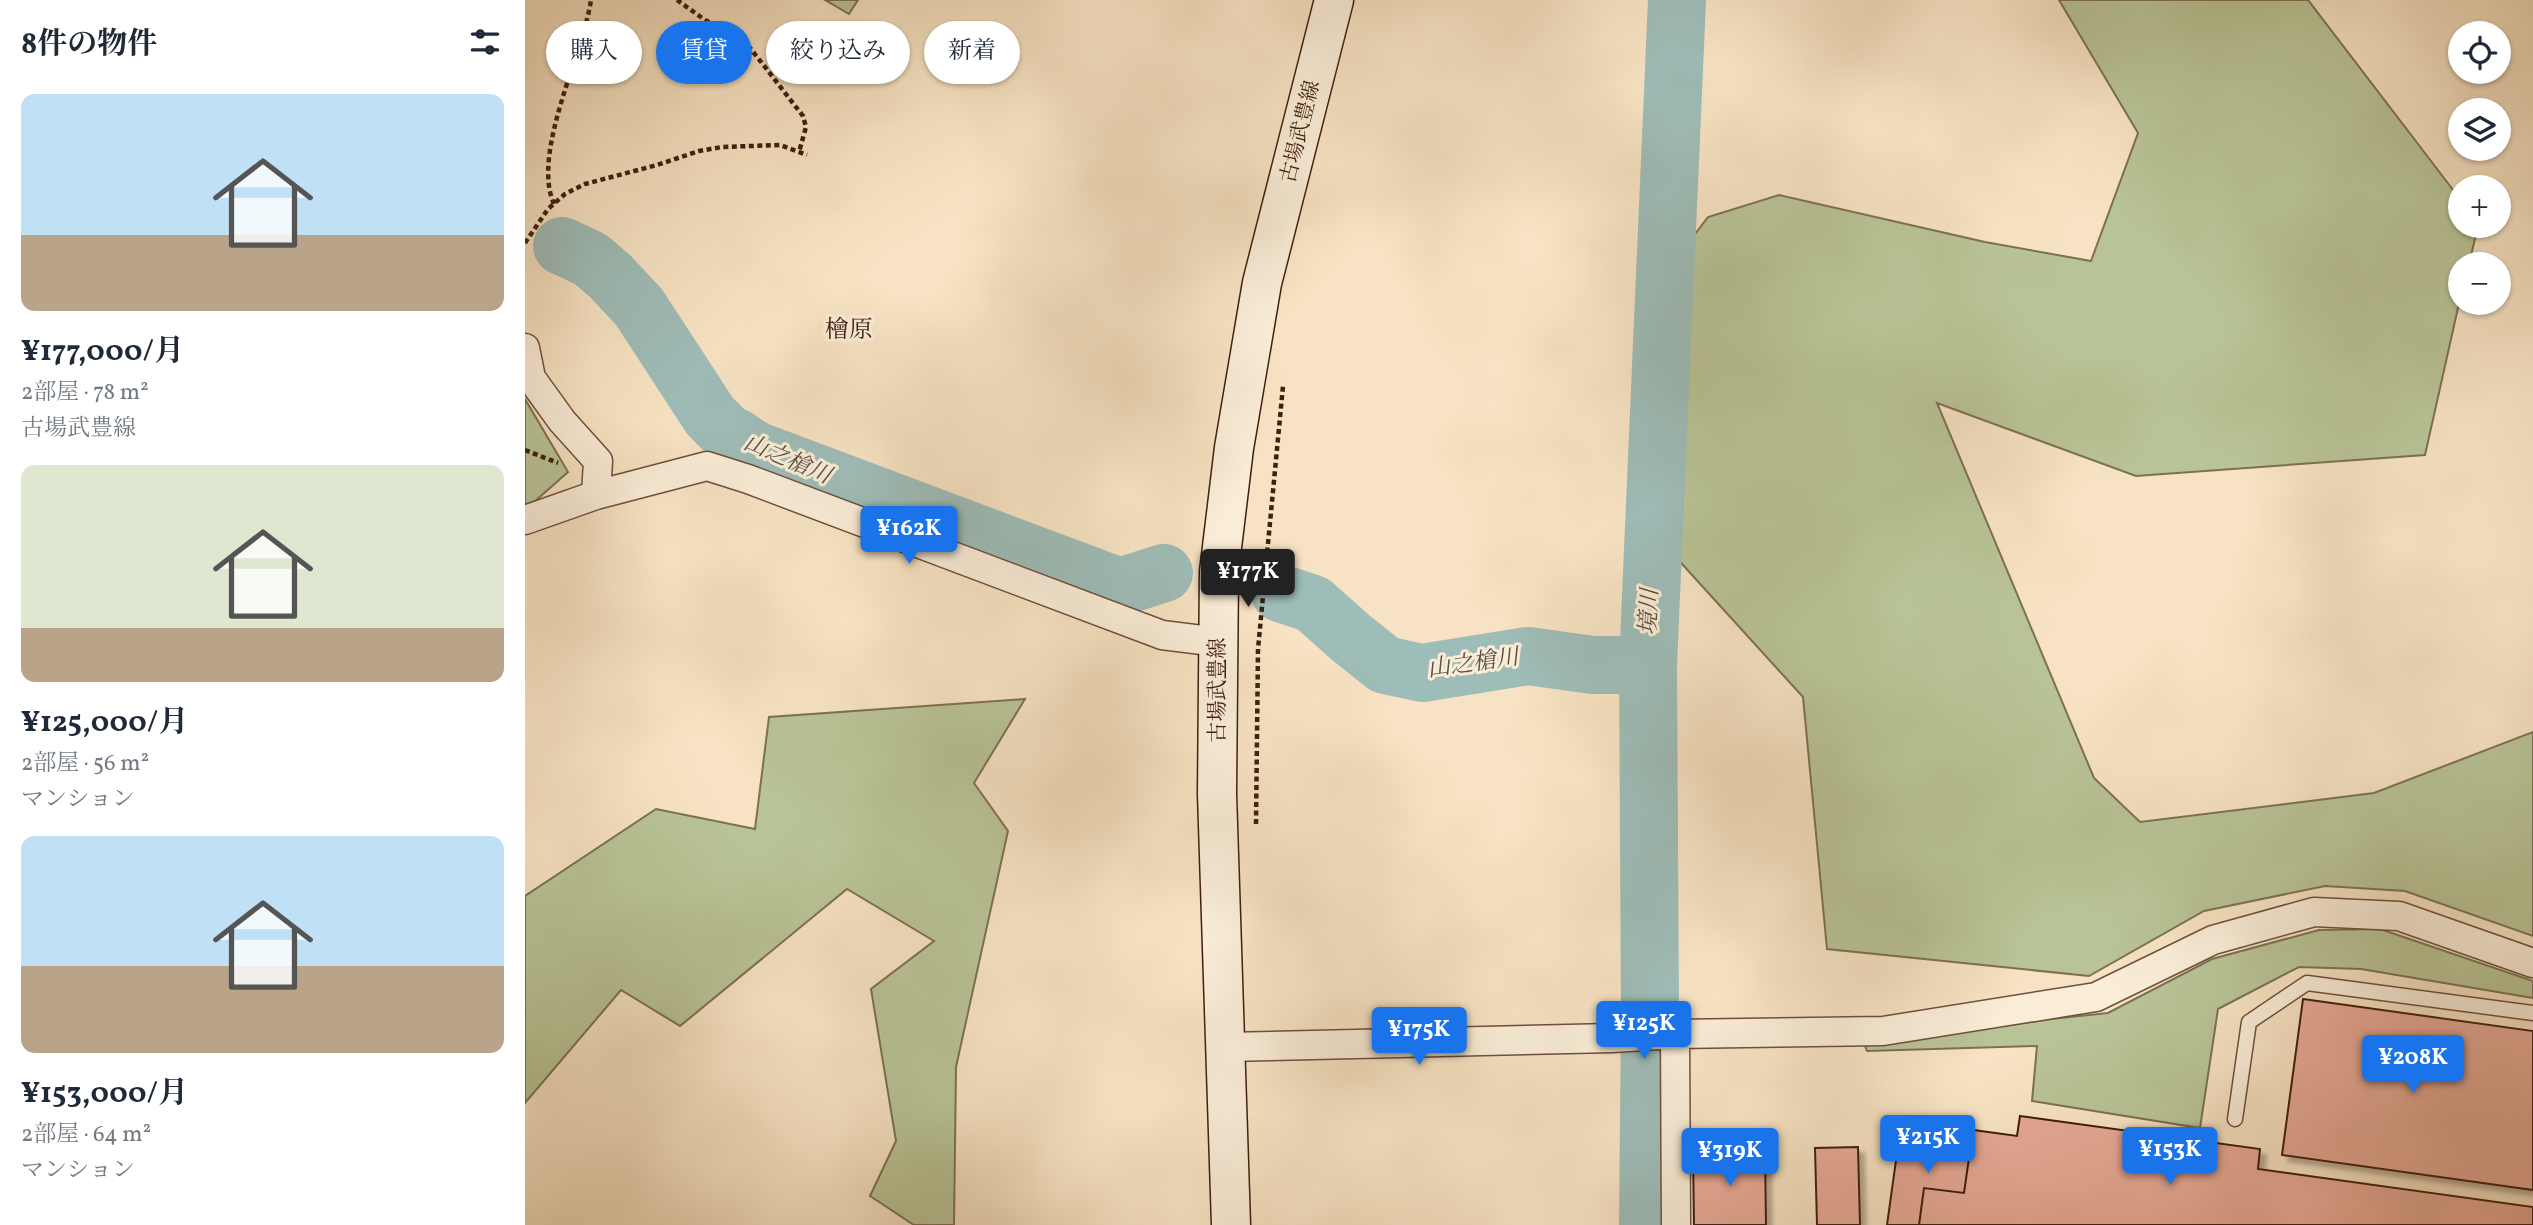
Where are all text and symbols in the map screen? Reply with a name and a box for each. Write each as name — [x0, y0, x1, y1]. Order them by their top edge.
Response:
chip: 購入 — [546, 21, 642, 84]
chip: 賃貸 — [656, 21, 752, 84]
chip: 絞り込み — [766, 21, 910, 84]
chip: 新着 — [924, 21, 1020, 84]
map controls — [2448, 21, 2511, 315]
button: locate — [2448, 21, 2511, 84]
icon: filters — [466, 23, 504, 61]
text: 8件の物件 — [21, 24, 157, 66]
street label: 古場武豊線 — [1274, 78, 1328, 186]
button: layers — [2448, 98, 2511, 161]
icon: home — [200, 140, 326, 266]
button: + — [2448, 175, 2511, 238]
button: − — [2448, 252, 2511, 315]
district label: 檜原 — [825, 314, 873, 348]
text: ¥177,000/月 — [21, 331, 184, 373]
text: 2部屋 · 78 m² — [21, 377, 149, 409]
text: 古場武豊線 — [21, 413, 136, 445]
water label: 山之槍川 — [738, 427, 838, 494]
pin: ¥162K — [860, 506, 958, 566]
icon: home — [200, 511, 326, 637]
text: ¥162K — [876, 513, 942, 545]
pin: ¥177K — [1199, 550, 1297, 609]
text: ¥177K — [1217, 556, 1279, 588]
water label: 境川 — [1633, 585, 1667, 636]
street label: 古場武豊線 — [1204, 638, 1233, 743]
water label: 山之槍川 — [1425, 641, 1524, 686]
text: ¥125,000/月 — [21, 702, 188, 744]
text: 2部屋 · 56 m² — [21, 748, 149, 780]
text: マンション — [21, 784, 135, 816]
icon: home — [200, 882, 326, 1008]
pin: ¥125K — [1595, 1002, 1693, 1061]
pin: ¥175K — [1370, 1007, 1468, 1067]
text: ¥125K — [1612, 1008, 1676, 1040]
text: ¥175K — [1388, 1014, 1450, 1046]
pin: ¥208K — [2364, 1036, 2462, 1095]
text: ¥208K — [2378, 1042, 2448, 1074]
text: ¥153,000/月 — [21, 1073, 188, 1115]
pin: ¥215K — [1879, 1116, 1977, 1175]
text: 2部屋 · 64 m² — [21, 1119, 151, 1151]
text: ¥215K — [1896, 1122, 1960, 1154]
pin: ¥319K — [1681, 1128, 1779, 1188]
pin: ¥153K — [2121, 1128, 2219, 1187]
text: ¥153K — [2138, 1134, 2202, 1166]
text: ¥319K — [1698, 1135, 1762, 1167]
text: マンション — [21, 1155, 135, 1187]

